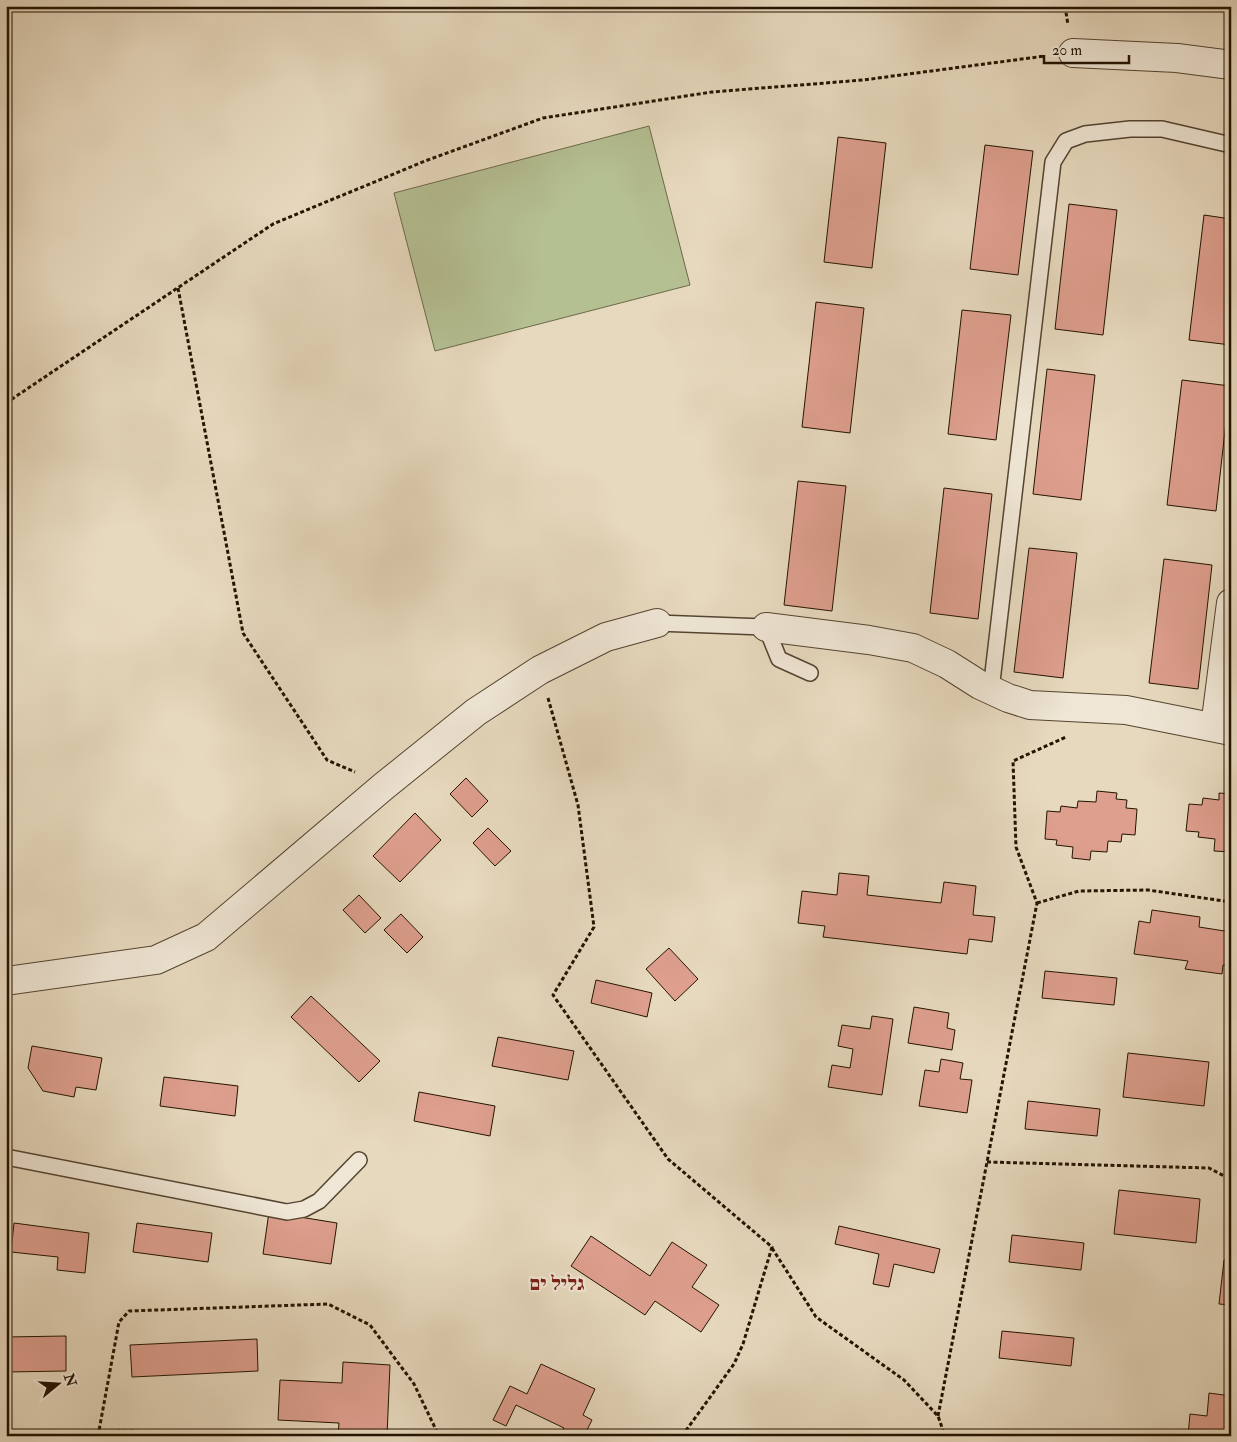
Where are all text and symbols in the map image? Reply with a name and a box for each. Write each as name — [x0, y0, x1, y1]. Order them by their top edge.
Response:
scale bar — [1044, 32, 1130, 64]
text: 20 m — [1052, 41, 1082, 60]
district label: גליל ים — [529, 1271, 585, 1296]
north arrow — [32, 1360, 82, 1410]
text: N — [60, 1371, 80, 1389]

